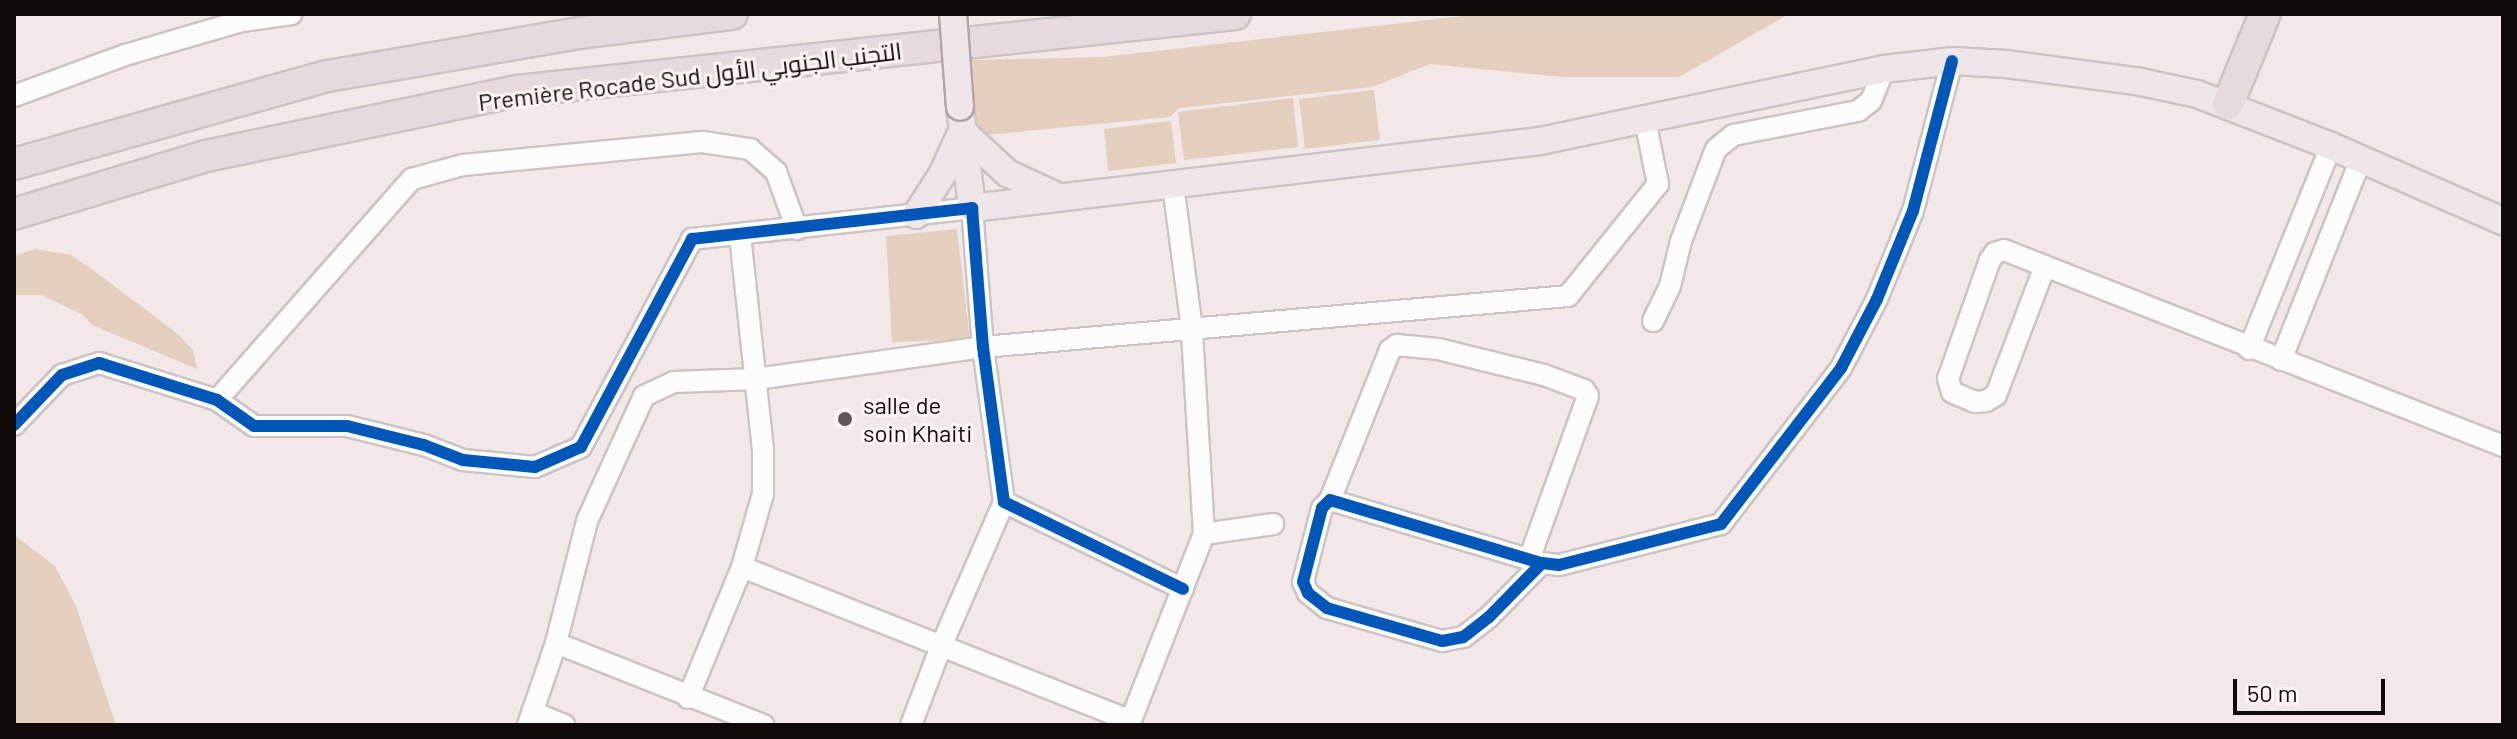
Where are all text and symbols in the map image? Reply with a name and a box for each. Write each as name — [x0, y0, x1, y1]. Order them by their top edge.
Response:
street label: Première Rocade Sud التجنب الجنوبي الأول — [477, 36, 903, 116]
place label: salle de soin Khaiti — [863, 391, 972, 447]
marker: salle de soin Khaiti — [834, 408, 856, 430]
scale bar — [2237, 663, 2389, 713]
text: 50 m — [2247, 678, 2298, 707]

